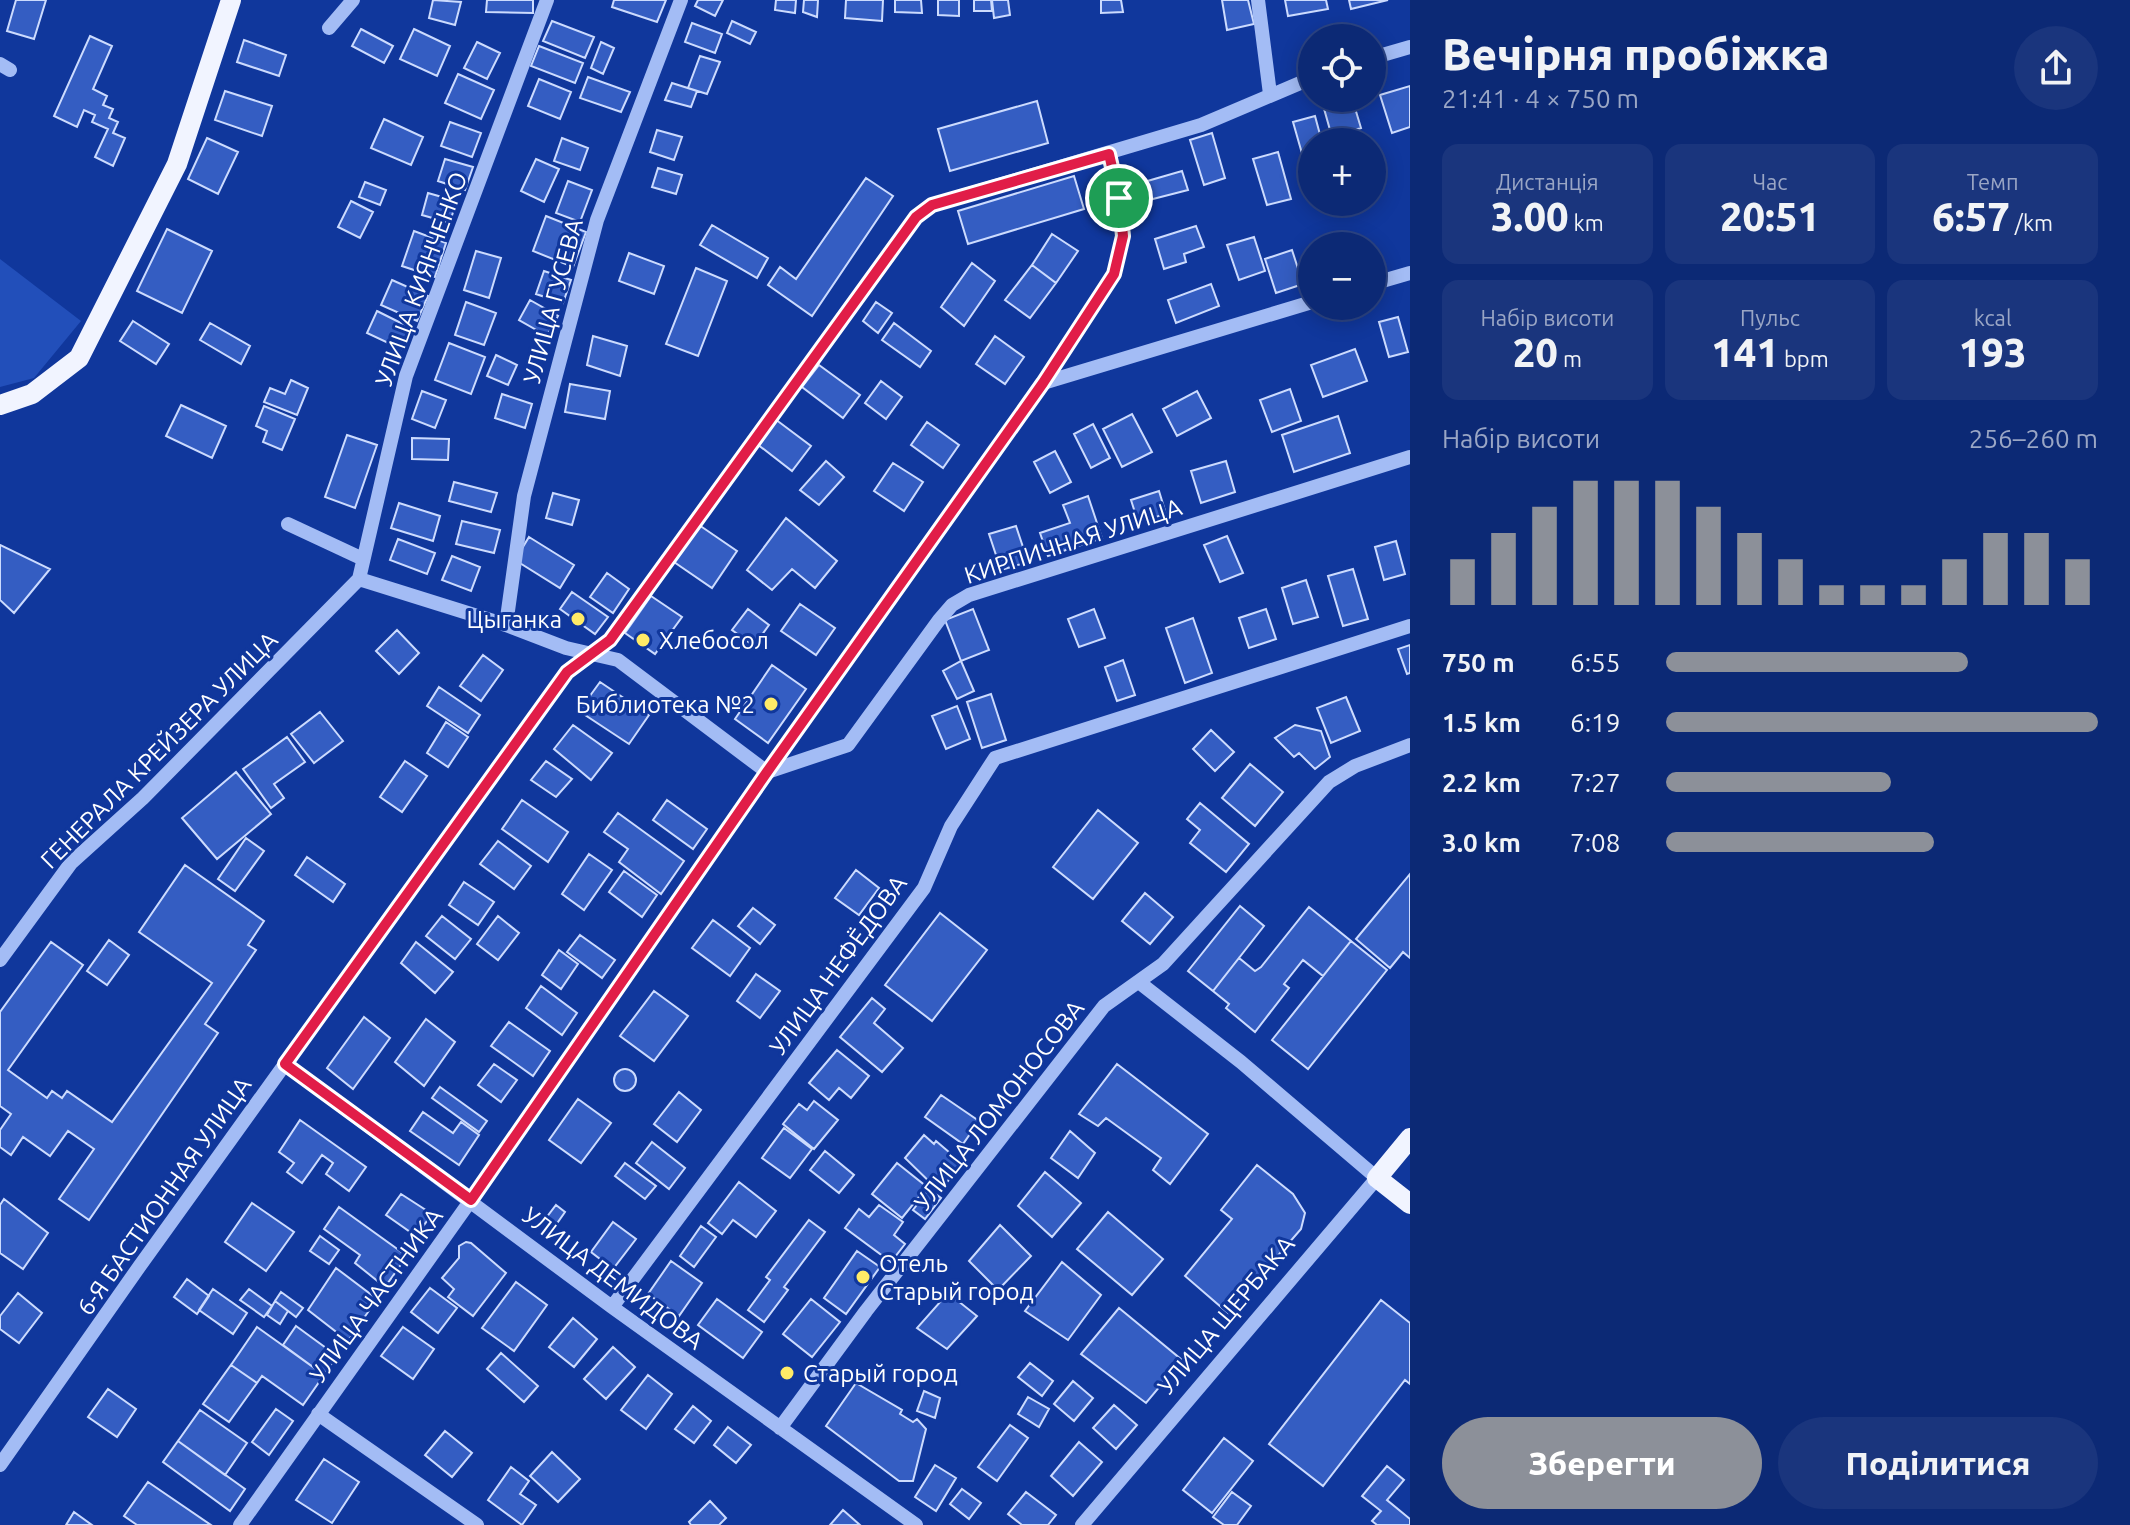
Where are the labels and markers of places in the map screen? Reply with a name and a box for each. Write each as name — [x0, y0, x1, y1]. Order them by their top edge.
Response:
pin — [1085, 164, 1153, 232]
place label: Цыганка — [467, 606, 562, 633]
marker: Цыганка — [569, 610, 587, 628]
place label: Хлебосол — [659, 627, 769, 654]
marker: Хлебосол — [634, 631, 652, 649]
place label: Библиотека №2 — [576, 691, 755, 718]
marker: Библиотека №2 — [762, 695, 780, 713]
place label: Отель Старый город — [879, 1250, 1034, 1305]
marker: Отель Старый город — [854, 1268, 872, 1286]
place label: Старый город — [803, 1360, 958, 1387]
marker: Старый город — [778, 1364, 796, 1382]

